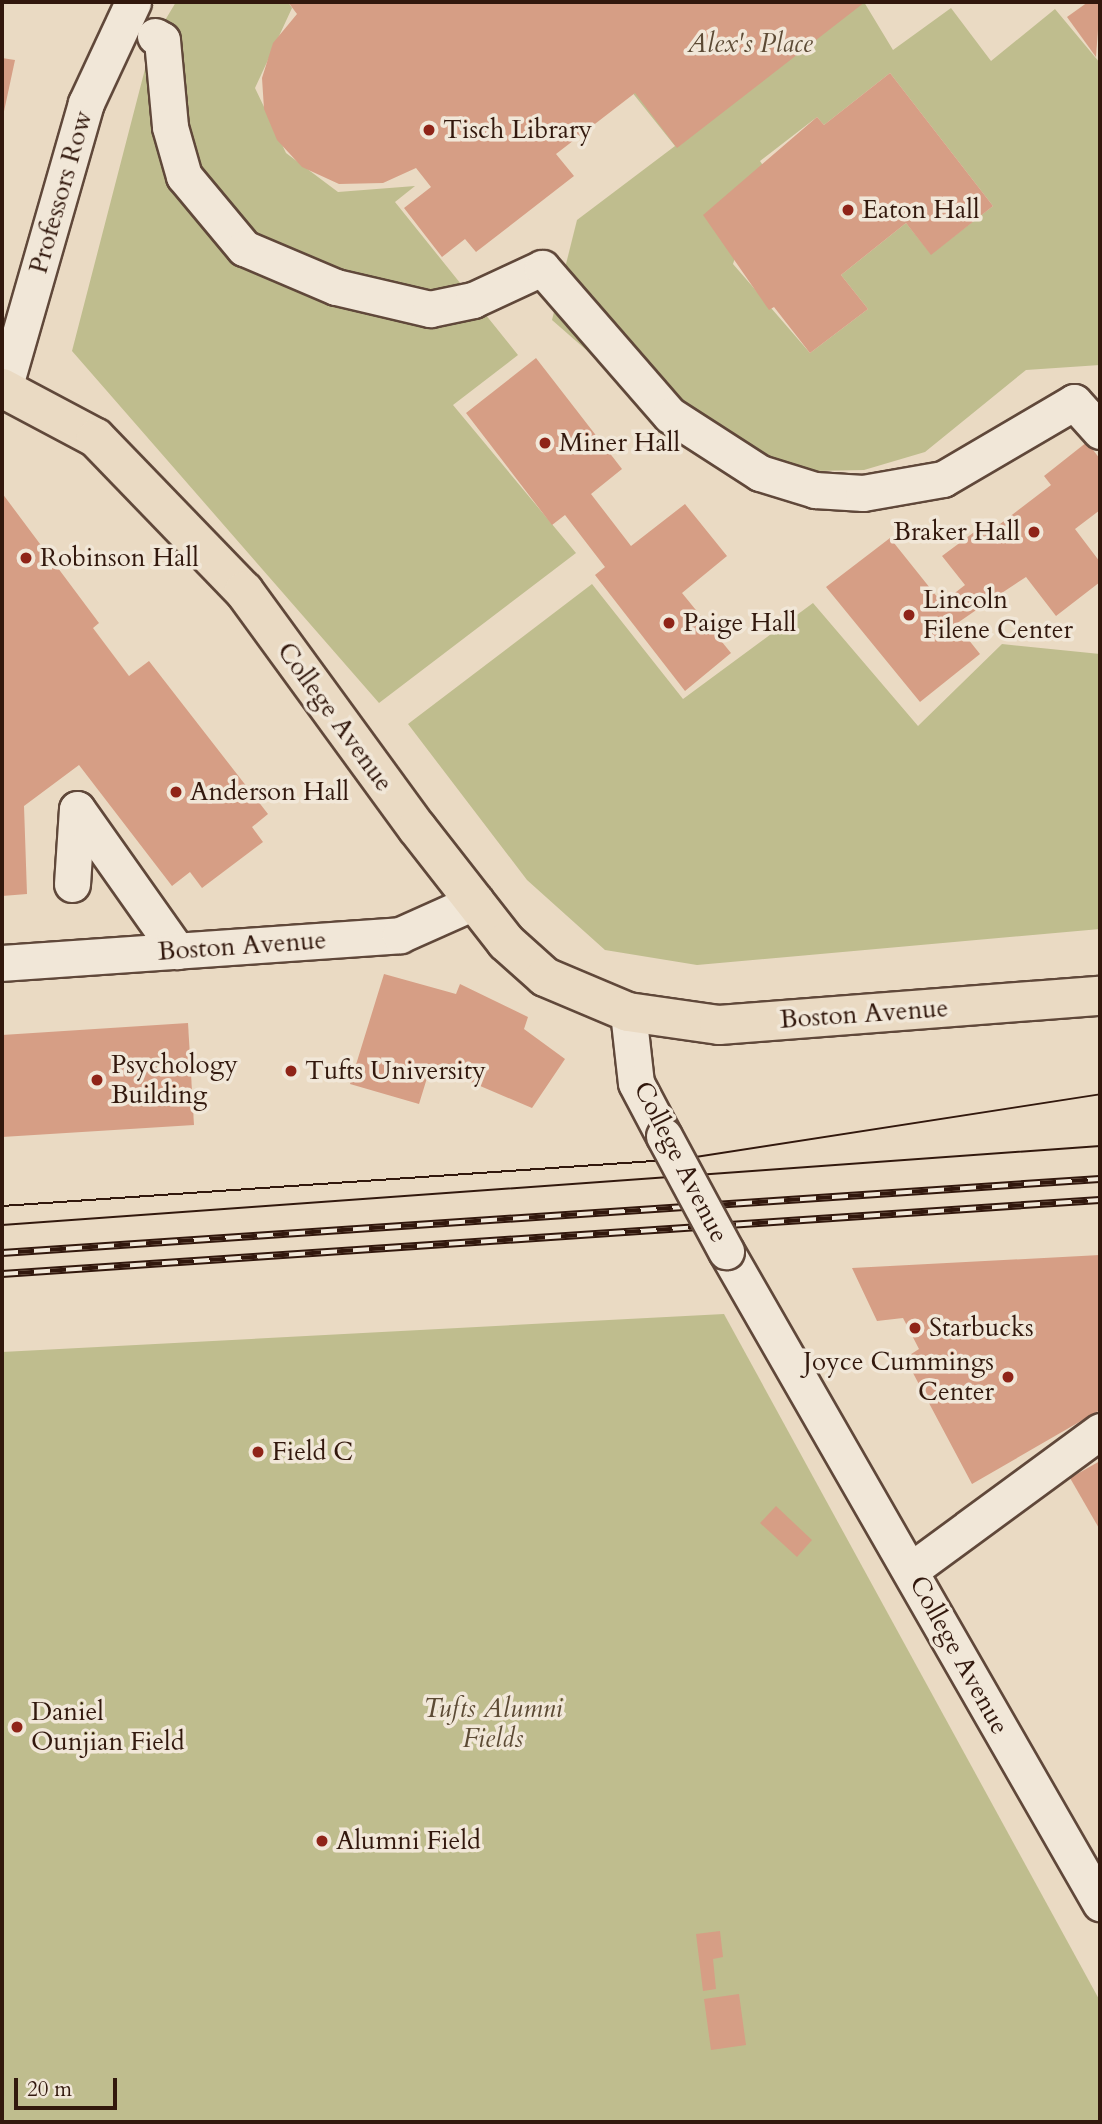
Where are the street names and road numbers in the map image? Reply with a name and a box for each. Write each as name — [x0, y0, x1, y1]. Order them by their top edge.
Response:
street label: Professors Row — [23, 107, 99, 277]
street label: College Avenue — [270, 636, 400, 798]
street label: Boston Avenue — [157, 925, 327, 967]
street label: Boston Avenue — [779, 993, 949, 1035]
street label: College Avenue — [627, 1076, 735, 1248]
street label: College Avenue — [903, 1570, 1015, 1740]

